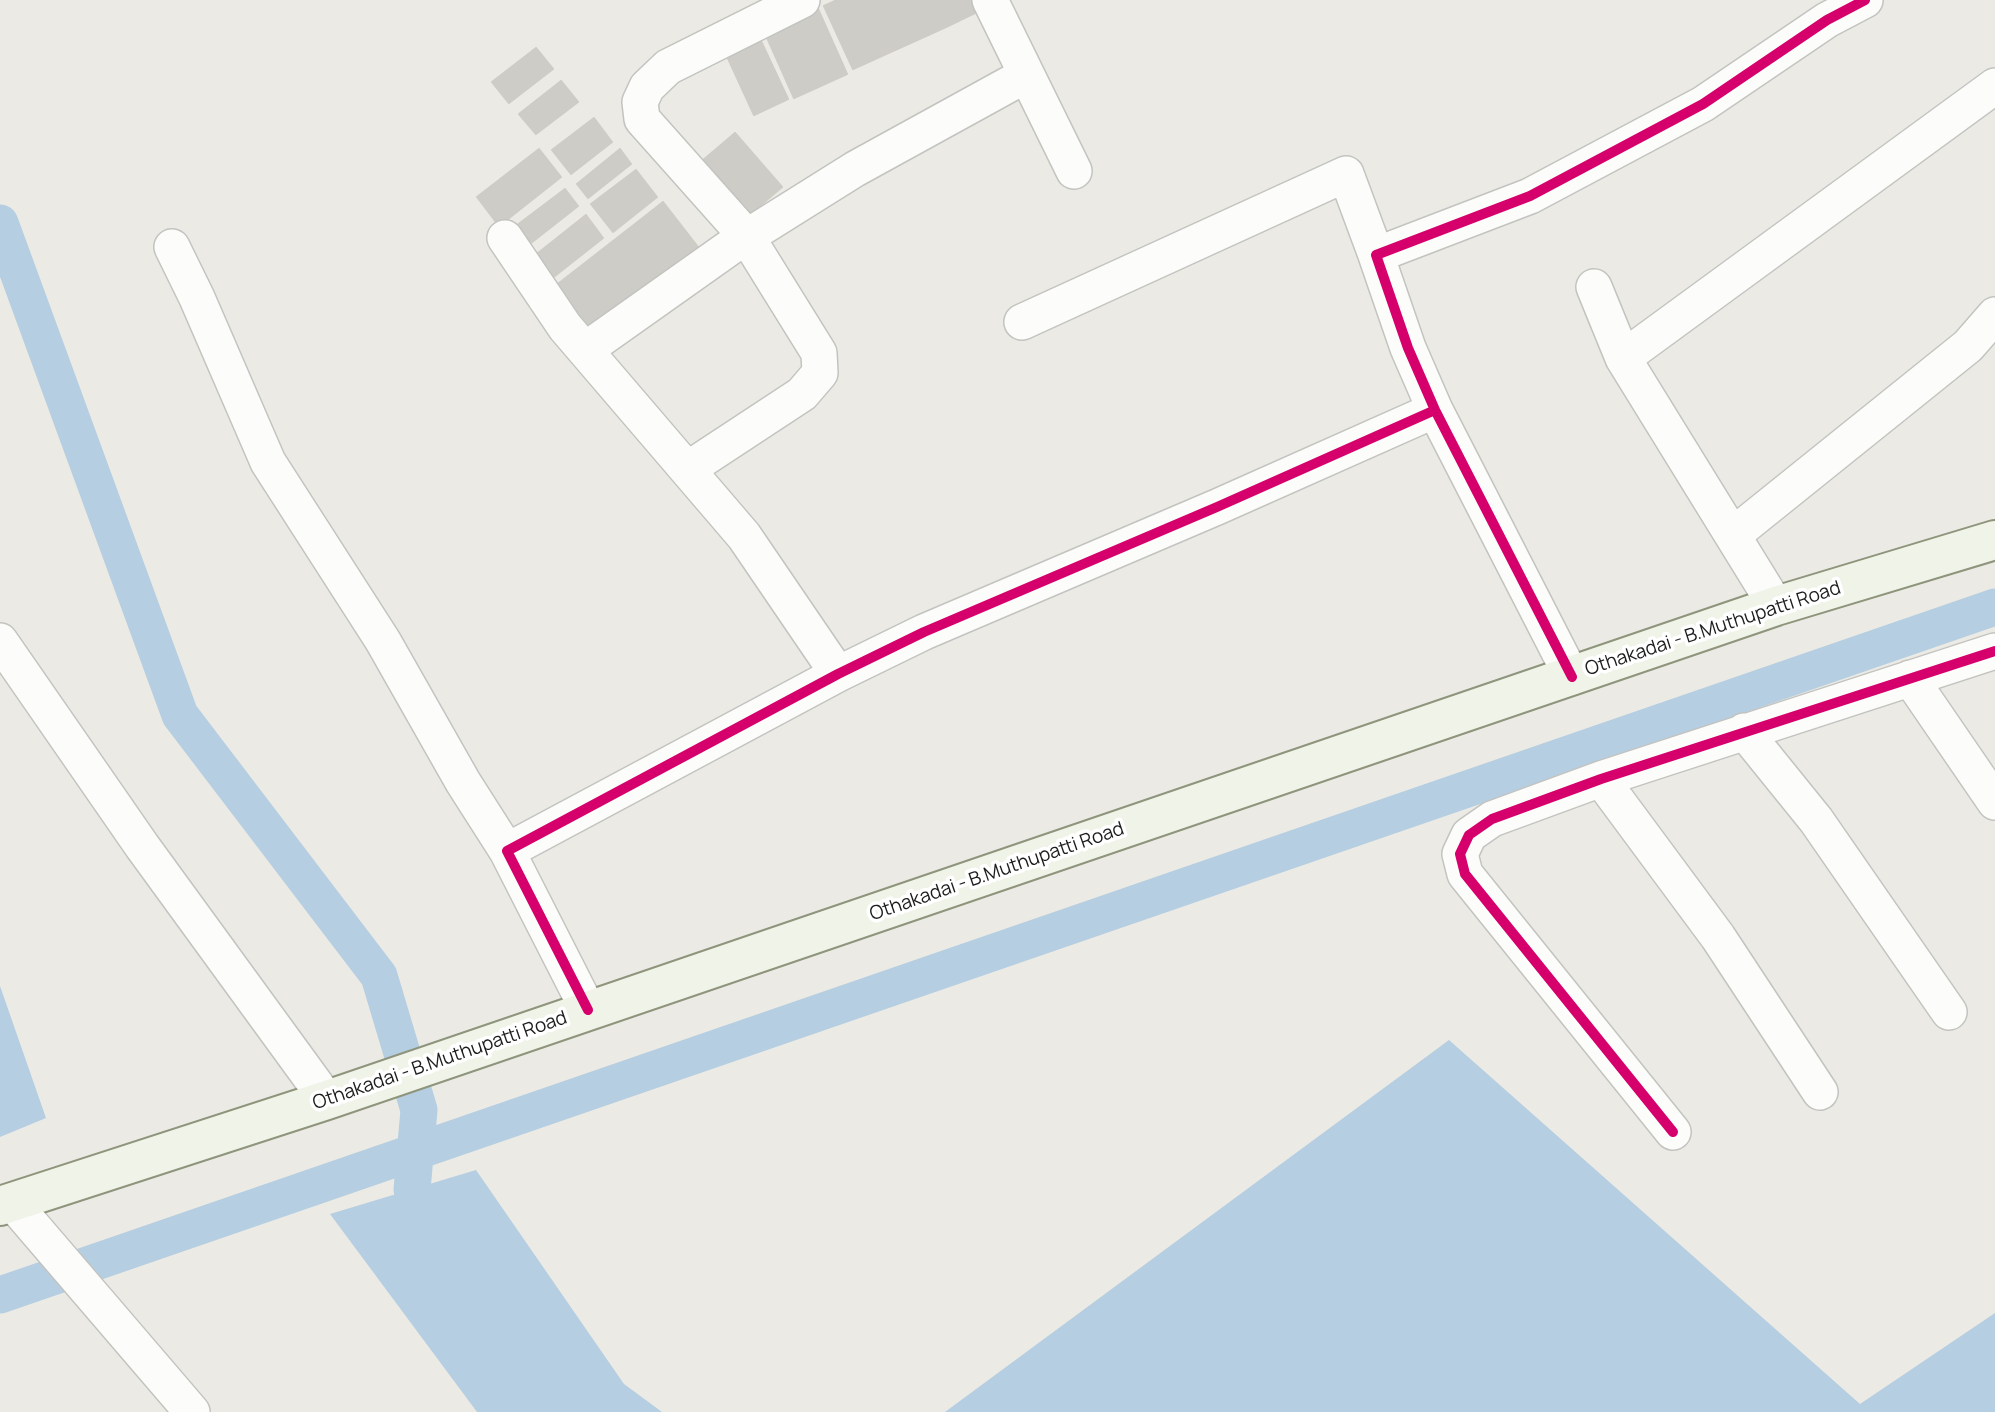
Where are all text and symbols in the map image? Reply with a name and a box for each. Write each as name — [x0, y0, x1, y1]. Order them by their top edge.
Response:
street label: Othakadai - B.Muthupatti Road — [1582, 577, 1844, 681]
street label: Othakadai - B.Muthupatti Road — [867, 818, 1127, 926]
street label: Othakadai - B.Muthupatti Road — [310, 1007, 570, 1115]

